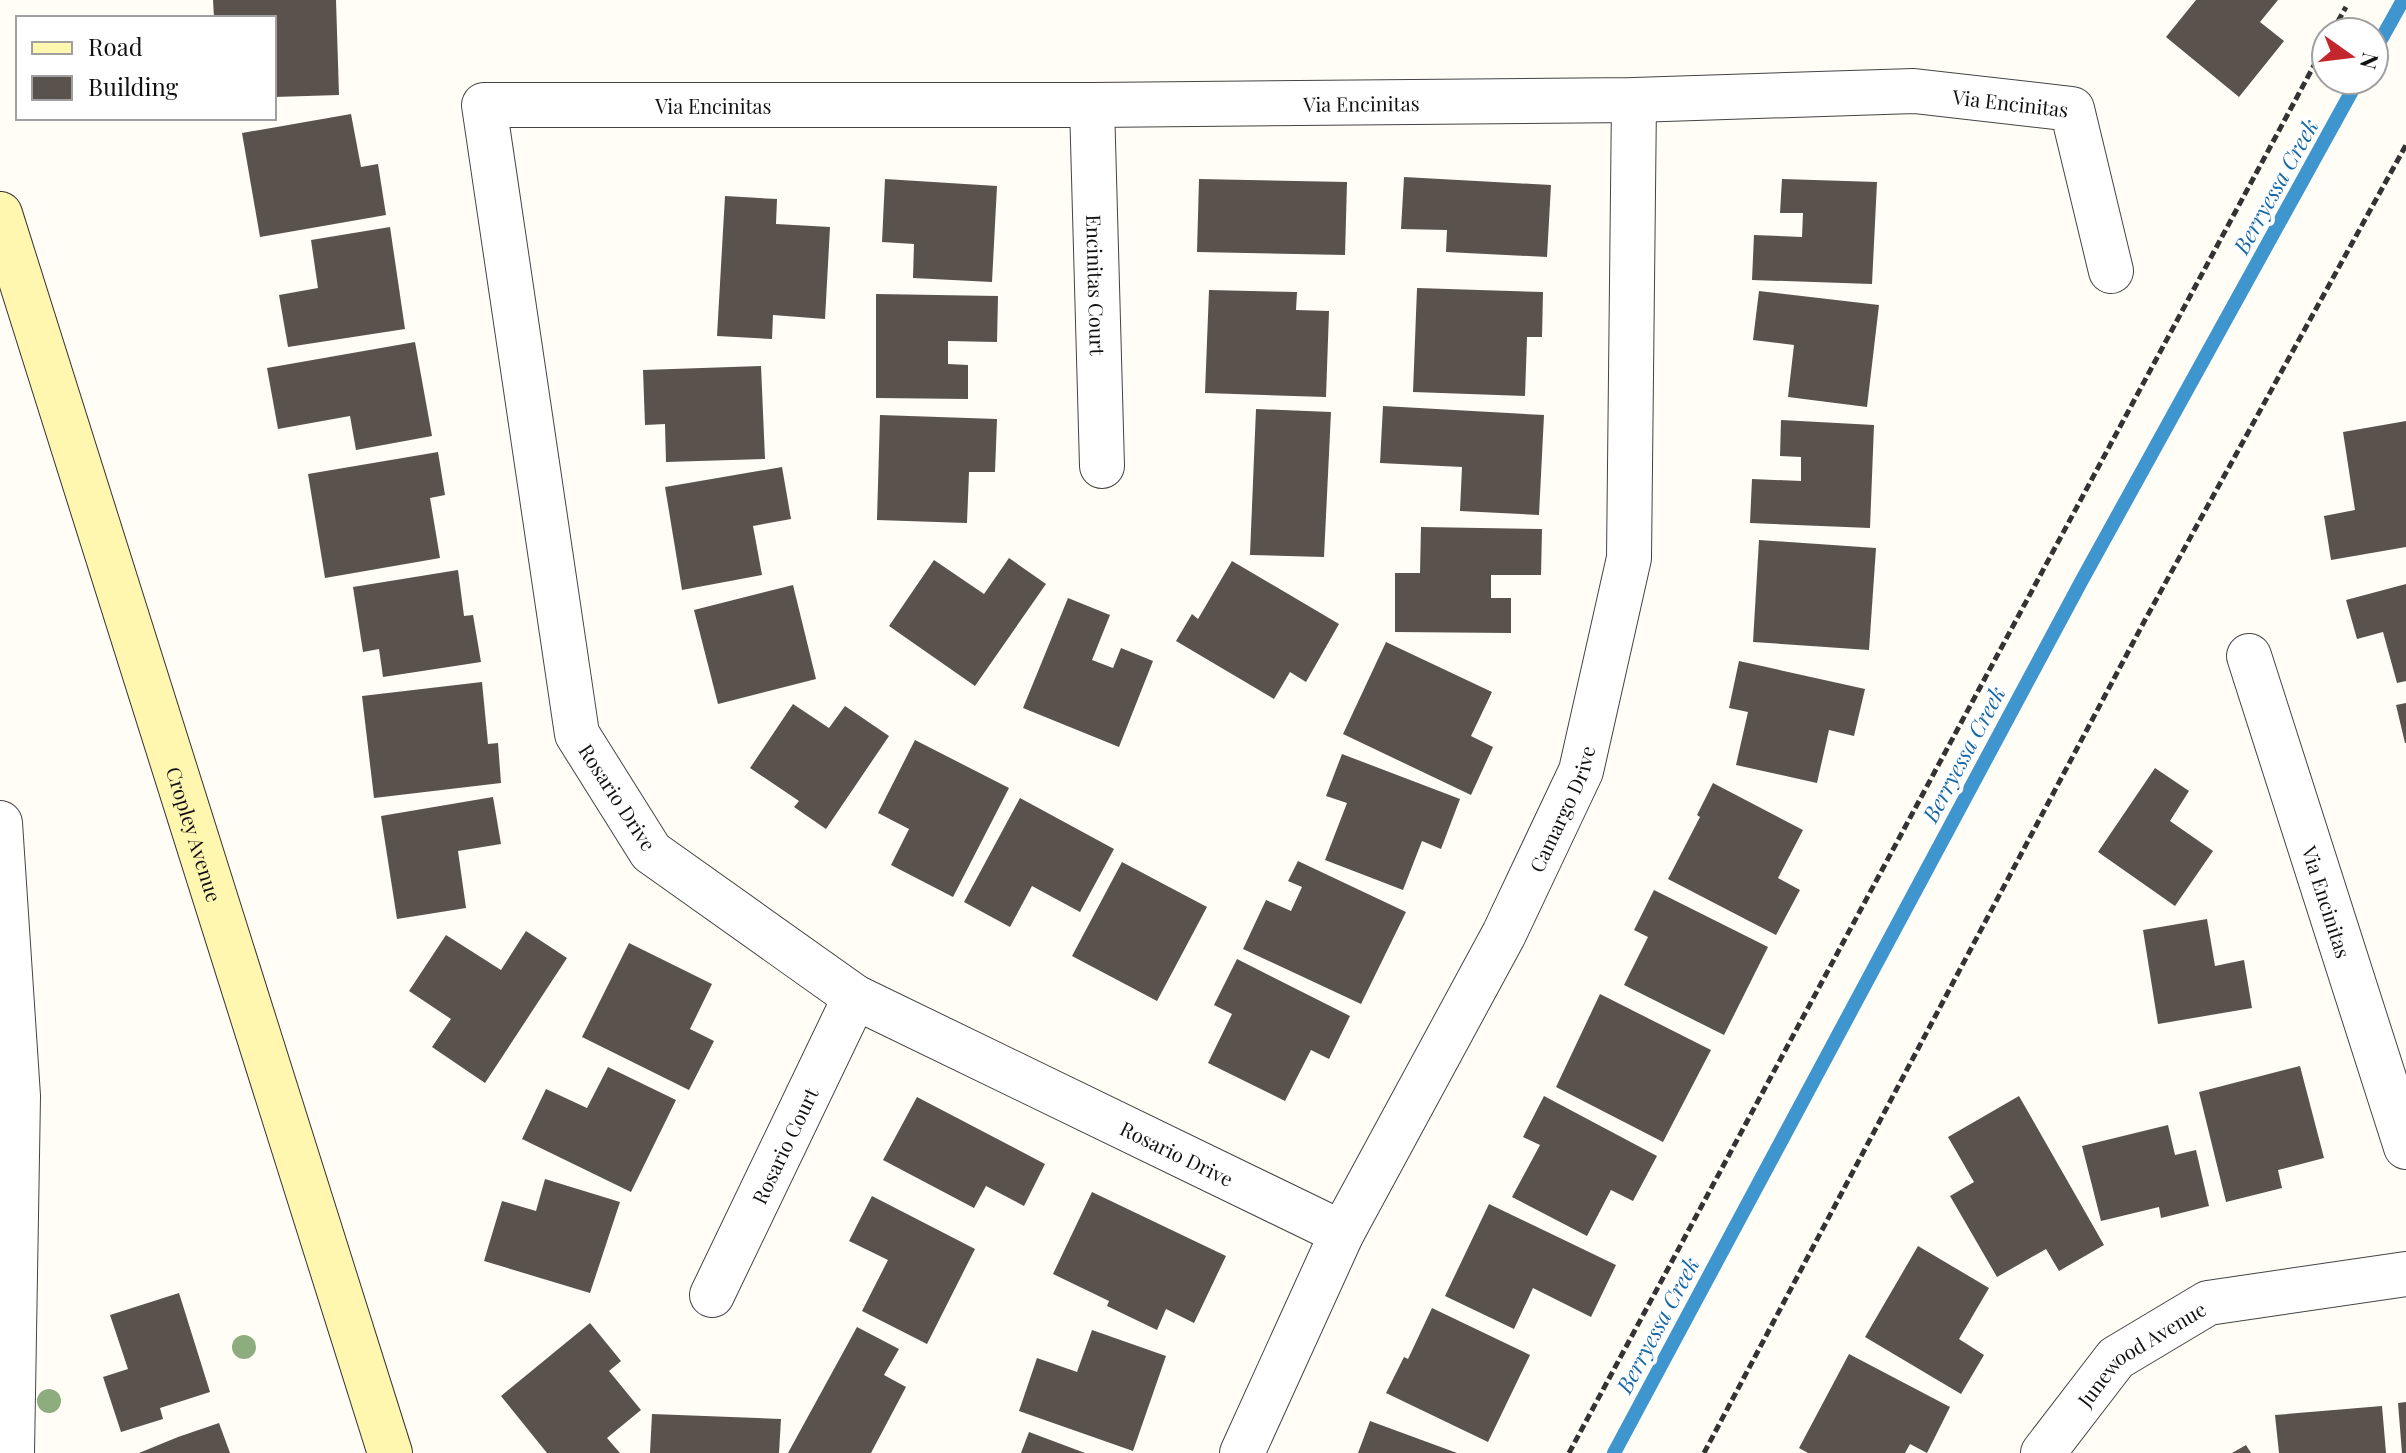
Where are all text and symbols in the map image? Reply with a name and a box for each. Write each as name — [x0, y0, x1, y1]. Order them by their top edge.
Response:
legend — [16, 16, 276, 120]
north arrow — [2310, 16, 2390, 96]
text: Road — [88, 30, 143, 62]
text: N — [2354, 50, 2387, 73]
text: Building — [88, 70, 179, 102]
street label: Via Encinitas — [1950, 82, 2070, 122]
street label: Via Encinitas — [1302, 88, 1420, 117]
street label: Via Encinitas — [654, 92, 772, 119]
water label: Berryessa Creek — [2225, 113, 2324, 260]
street label: Encinitas Court — [1082, 214, 1112, 357]
water label: Berryessa Creek — [1914, 681, 2011, 828]
street label: Rosario Drive — [573, 738, 663, 856]
street label: Camargo Drive — [1522, 743, 1600, 876]
street label: Cropley Avenue — [161, 763, 229, 905]
street label: Via Encinitas — [2297, 841, 2358, 961]
street label: Rosario Court — [744, 1082, 824, 1208]
street label: Rosario Drive — [1116, 1114, 1238, 1192]
water label: Berryessa Creek — [1608, 1252, 1705, 1399]
street label: Junewood Avenue — [2070, 1294, 2210, 1412]

